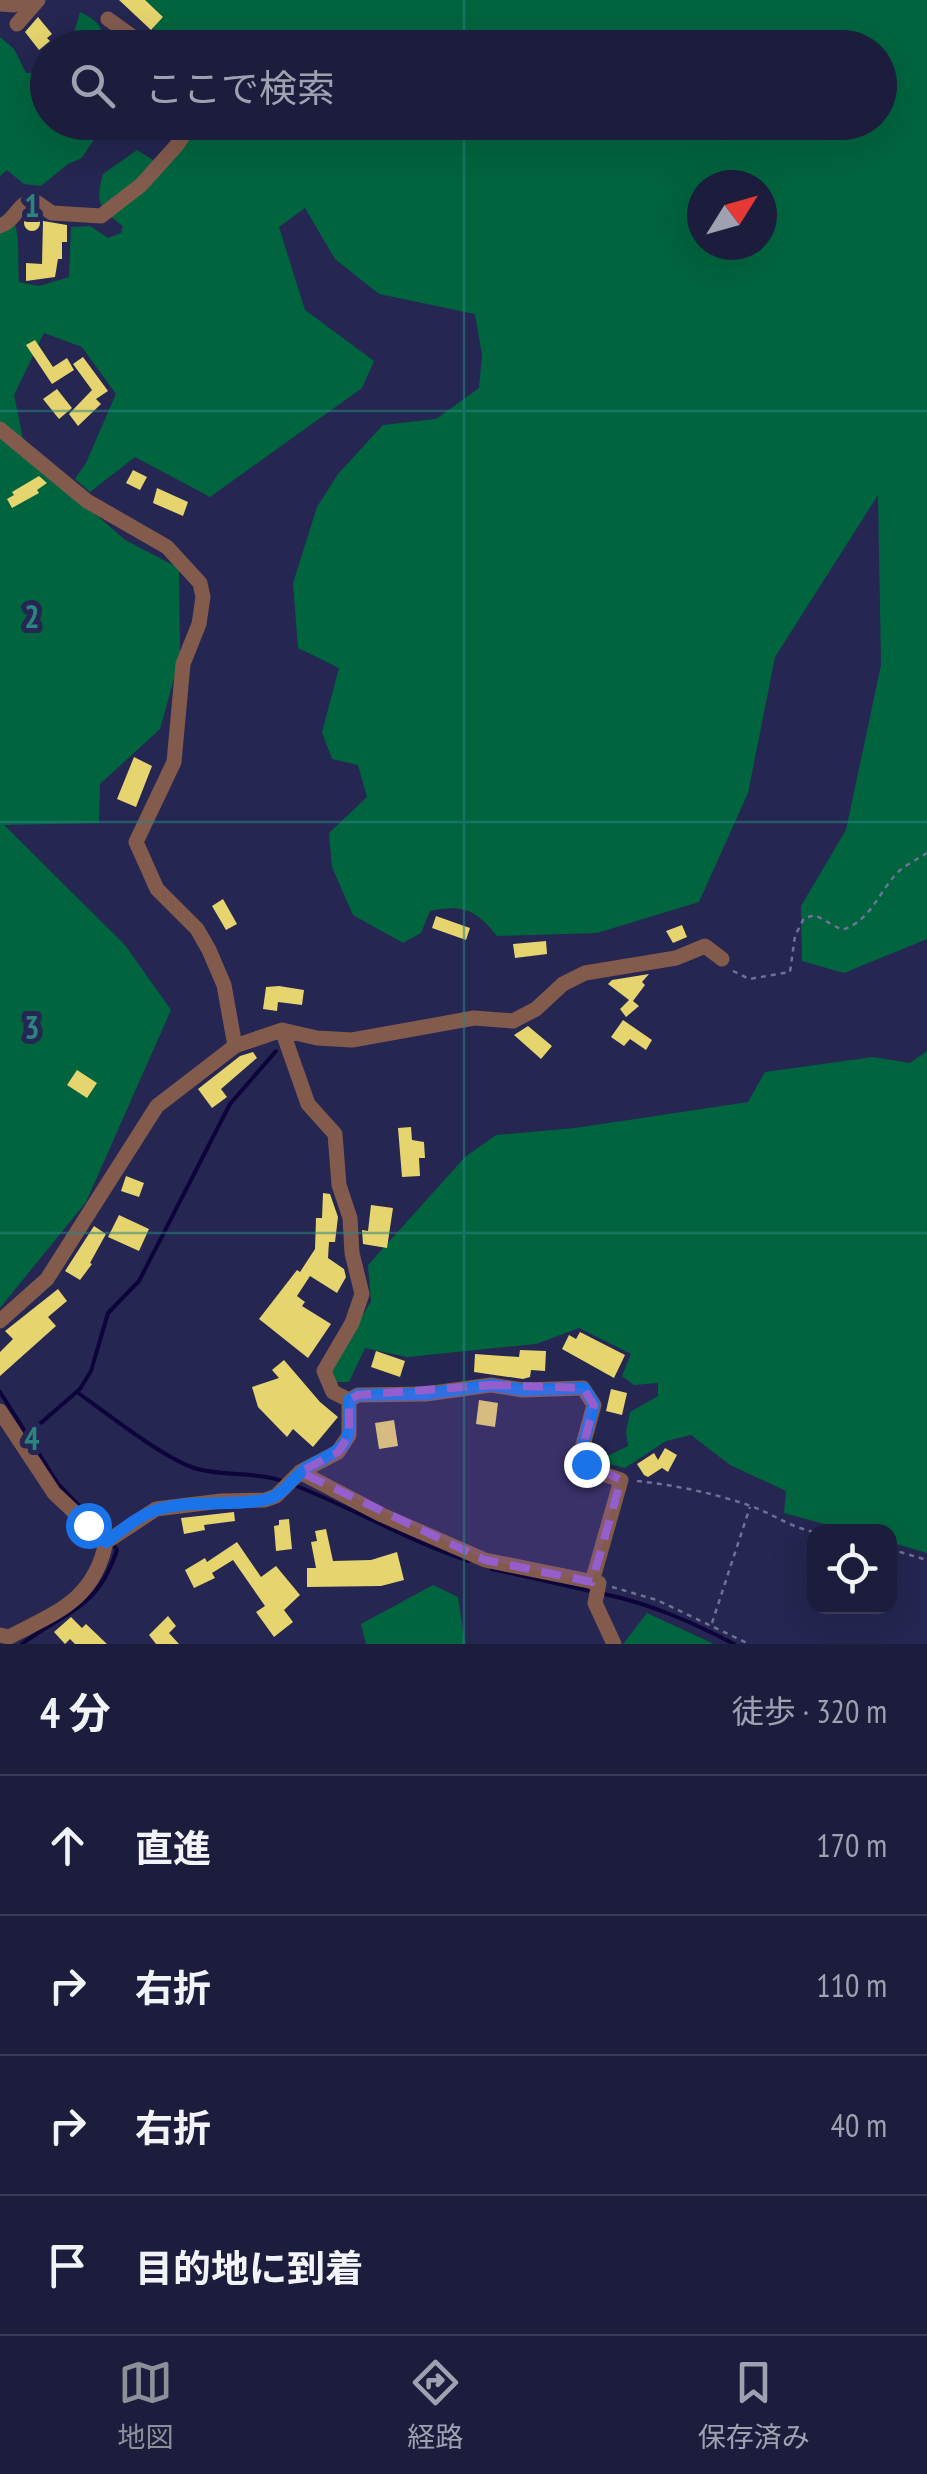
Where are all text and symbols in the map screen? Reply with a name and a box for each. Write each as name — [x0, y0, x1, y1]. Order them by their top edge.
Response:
search box — [30, 30, 897, 140]
icon: search — [65, 58, 120, 113]
text: ここで検索 — [145, 63, 335, 112]
north arrow — [687, 170, 777, 260]
text: 1 — [24, 184, 40, 226]
text: 2 — [24, 595, 40, 637]
text: 3 — [24, 1006, 40, 1048]
text: 4 — [24, 1417, 40, 1459]
route end — [564, 1442, 610, 1488]
route start — [66, 1503, 112, 1549]
map controls — [807, 1524, 897, 1614]
button: locate — [807, 1524, 897, 1614]
text: 4 分 — [40, 1685, 111, 1740]
text: 徒歩 · 320 m — [732, 1690, 887, 1732]
icon: ahead — [40, 1818, 95, 1873]
text: 直進 — [135, 1823, 211, 1872]
text: 170 m — [816, 1824, 887, 1866]
icon: right — [40, 1958, 95, 2013]
text: 右折 — [135, 1963, 211, 2012]
text: 110 m — [816, 1964, 887, 2006]
icon: right — [40, 2098, 95, 2153]
text: 右折 — [135, 2103, 211, 2152]
text: 40 m — [831, 2104, 887, 2146]
icon: arrive — [40, 2238, 95, 2293]
text: 目的地に到着 — [135, 2243, 363, 2292]
tab: 地図 — [117, 2355, 173, 2455]
tab: 経路 — [407, 2355, 464, 2455]
tab: 保存済み — [698, 2355, 810, 2455]

